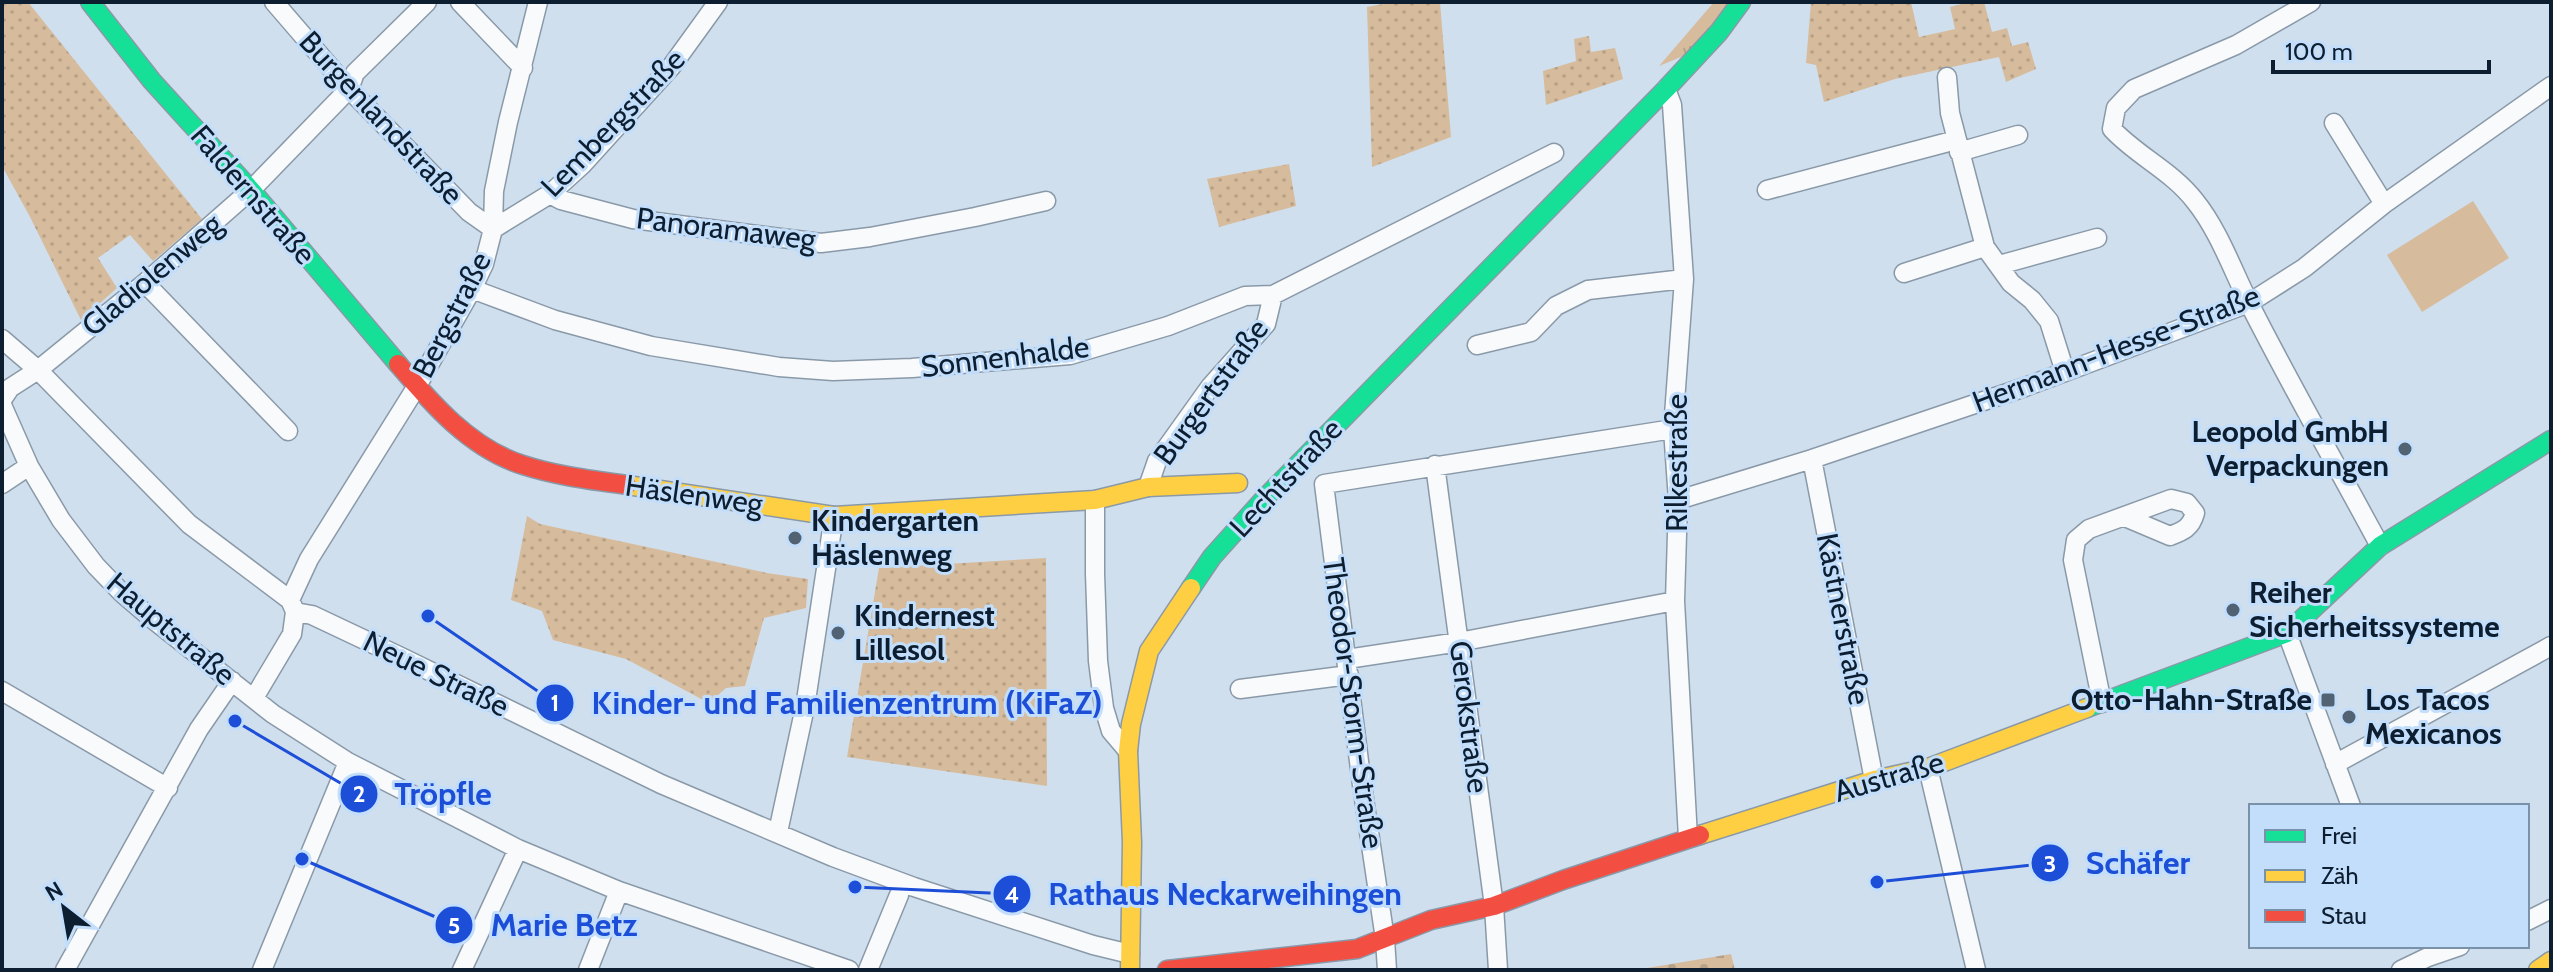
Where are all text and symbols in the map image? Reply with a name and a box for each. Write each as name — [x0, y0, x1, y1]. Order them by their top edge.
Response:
street label: Burgenlandstraße — [292, 23, 471, 212]
scale bar — [2273, 24, 2489, 74]
text: 100 m — [2285, 37, 2353, 66]
street label: Lembergstraße — [533, 41, 692, 204]
street label: Faldernstraße — [183, 118, 324, 272]
street label: Panoramaweg — [634, 199, 819, 258]
street label: Gladiolenweg — [74, 205, 230, 344]
street label: Bergstraße — [404, 246, 499, 384]
street label: Hermann-Hesse-Straße — [1967, 277, 2265, 420]
street label: Burgertstraße — [1145, 311, 1276, 472]
street label: Sonnenhalde — [919, 328, 1091, 385]
street label: Rilkestraße — [1658, 394, 1695, 532]
street label: Lechtstraße — [1221, 411, 1350, 545]
place label: Leopold GmbH Verpackungen — [2192, 413, 2389, 484]
marker: Leopold GmbH Verpackungen — [2396, 440, 2414, 458]
street label: Häslenweg — [623, 467, 766, 523]
place label: Kindergarten Häslenweg — [811, 502, 979, 573]
marker: Kindergarten Häslenweg — [786, 529, 804, 547]
street label: Kästnerstraße — [1809, 530, 1878, 708]
street label: Theodor-Storm-Straße — [1315, 555, 1392, 851]
street label: Hauptstraße — [100, 564, 243, 693]
place label: Reiher Sicherheitssysteme — [2249, 574, 2500, 645]
place label: Kindernest Lillesol — [854, 597, 995, 668]
marker: Reiher Sicherheitssysteme — [2224, 601, 2242, 619]
street label: Neue Straße — [357, 622, 515, 725]
marker: Kindernest Lillesol — [829, 624, 847, 642]
street label: Gerokstraße — [1442, 639, 1497, 795]
callout: Kinder- und Familienzentrum (KiFaZ) — [535, 675, 1118, 731]
place label: Otto-Hahn-Straße — [2071, 681, 2312, 718]
place label: Los Tacos Mexicanos — [2365, 681, 2502, 752]
text: Kinder- und Familienzentrum (KiFaZ) — [591, 683, 1103, 722]
text: 1 — [551, 688, 559, 717]
marker: Otto-Hahn-Straße — [2319, 691, 2337, 709]
marker: Los Tacos Mexicanos — [2340, 708, 2358, 726]
street label: Austraße — [1830, 743, 1948, 810]
callout: Tröpfle — [339, 766, 508, 822]
text: Tröpfle — [394, 774, 492, 813]
text: 2 — [353, 779, 365, 808]
legend — [2249, 804, 2529, 948]
text: Frei — [2321, 821, 2357, 850]
callout: Schäfer — [2030, 835, 2206, 891]
text: Schäfer — [2086, 843, 2191, 882]
text: 3 — [2044, 849, 2056, 878]
text: Zäh — [2321, 861, 2358, 890]
callout: Rathaus Neckarweihingen — [992, 866, 1418, 922]
north arrow — [24, 868, 104, 948]
text: Rathaus Neckarweihingen — [1048, 874, 1402, 913]
text: N — [40, 876, 68, 907]
text: 4 — [1005, 880, 1019, 909]
callout: Marie Betz — [434, 897, 653, 953]
text: Stau — [2321, 901, 2367, 930]
text: Marie Betz — [491, 905, 637, 944]
text: 5 — [448, 911, 460, 940]

